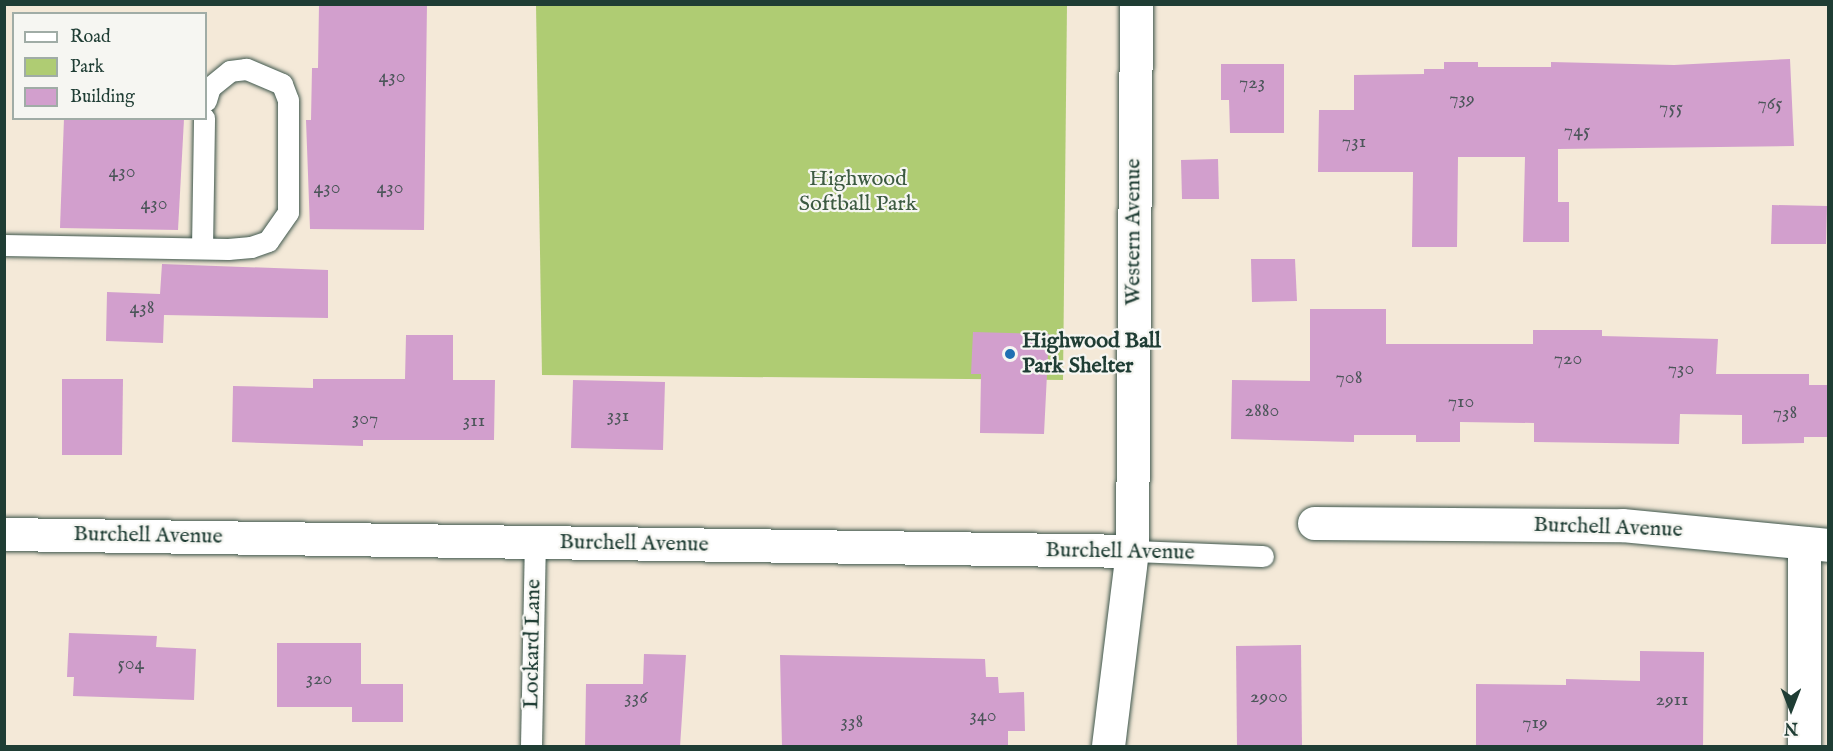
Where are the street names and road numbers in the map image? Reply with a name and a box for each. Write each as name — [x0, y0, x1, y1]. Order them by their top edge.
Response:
street label: Western Avenue — [1121, 158, 1147, 306]
street label: Burchell Avenue — [1533, 512, 1683, 544]
street label: Burchell Avenue — [73, 521, 223, 551]
street label: Burchell Avenue — [559, 529, 709, 559]
street label: Burchell Avenue — [1045, 537, 1195, 567]
street label: Lockard Lane — [519, 579, 547, 709]

